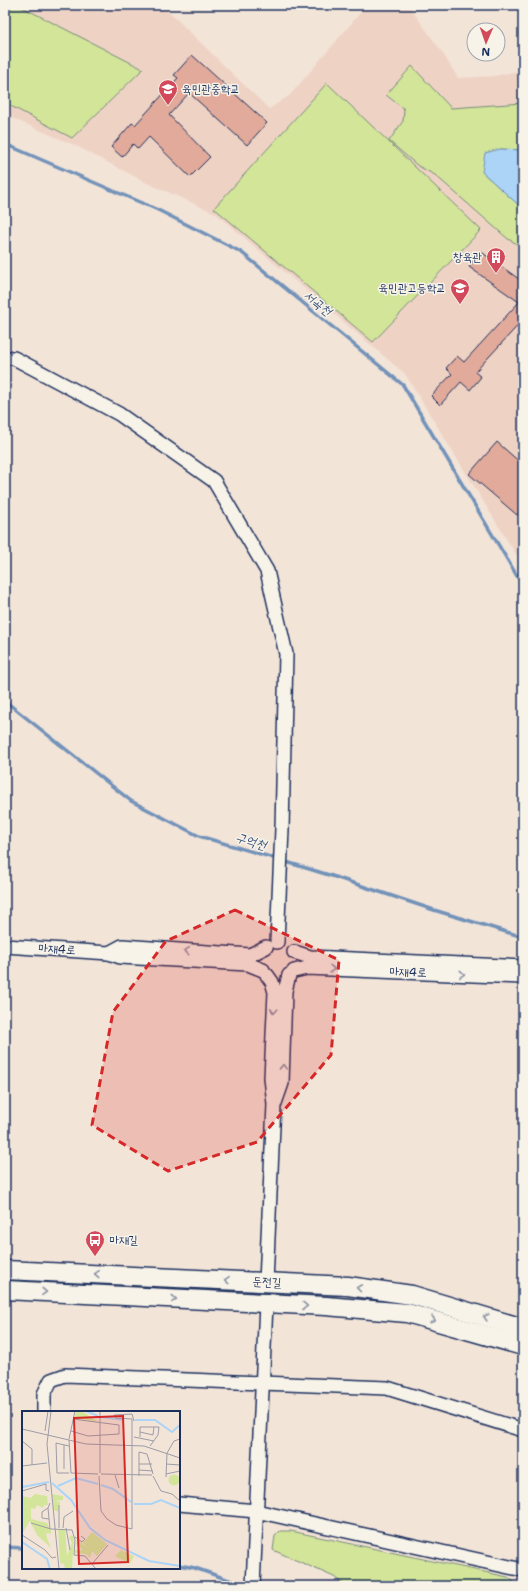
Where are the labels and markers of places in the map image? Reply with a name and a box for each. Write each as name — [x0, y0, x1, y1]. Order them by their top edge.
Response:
school or university icon: 육민관중학교 — [157, 78, 179, 106]
place label: 육민관중학교 — [182, 81, 240, 97]
building icon: 창육관 — [485, 246, 507, 274]
place label: 창육관 — [453, 249, 482, 265]
school or university icon: 육민관고등학교 — [449, 277, 471, 305]
place label: 육민관고등학교 — [378, 280, 446, 296]
bus stop icon: 마재길 — [84, 1229, 106, 1257]
place label: 마재길 — [109, 1232, 138, 1248]

